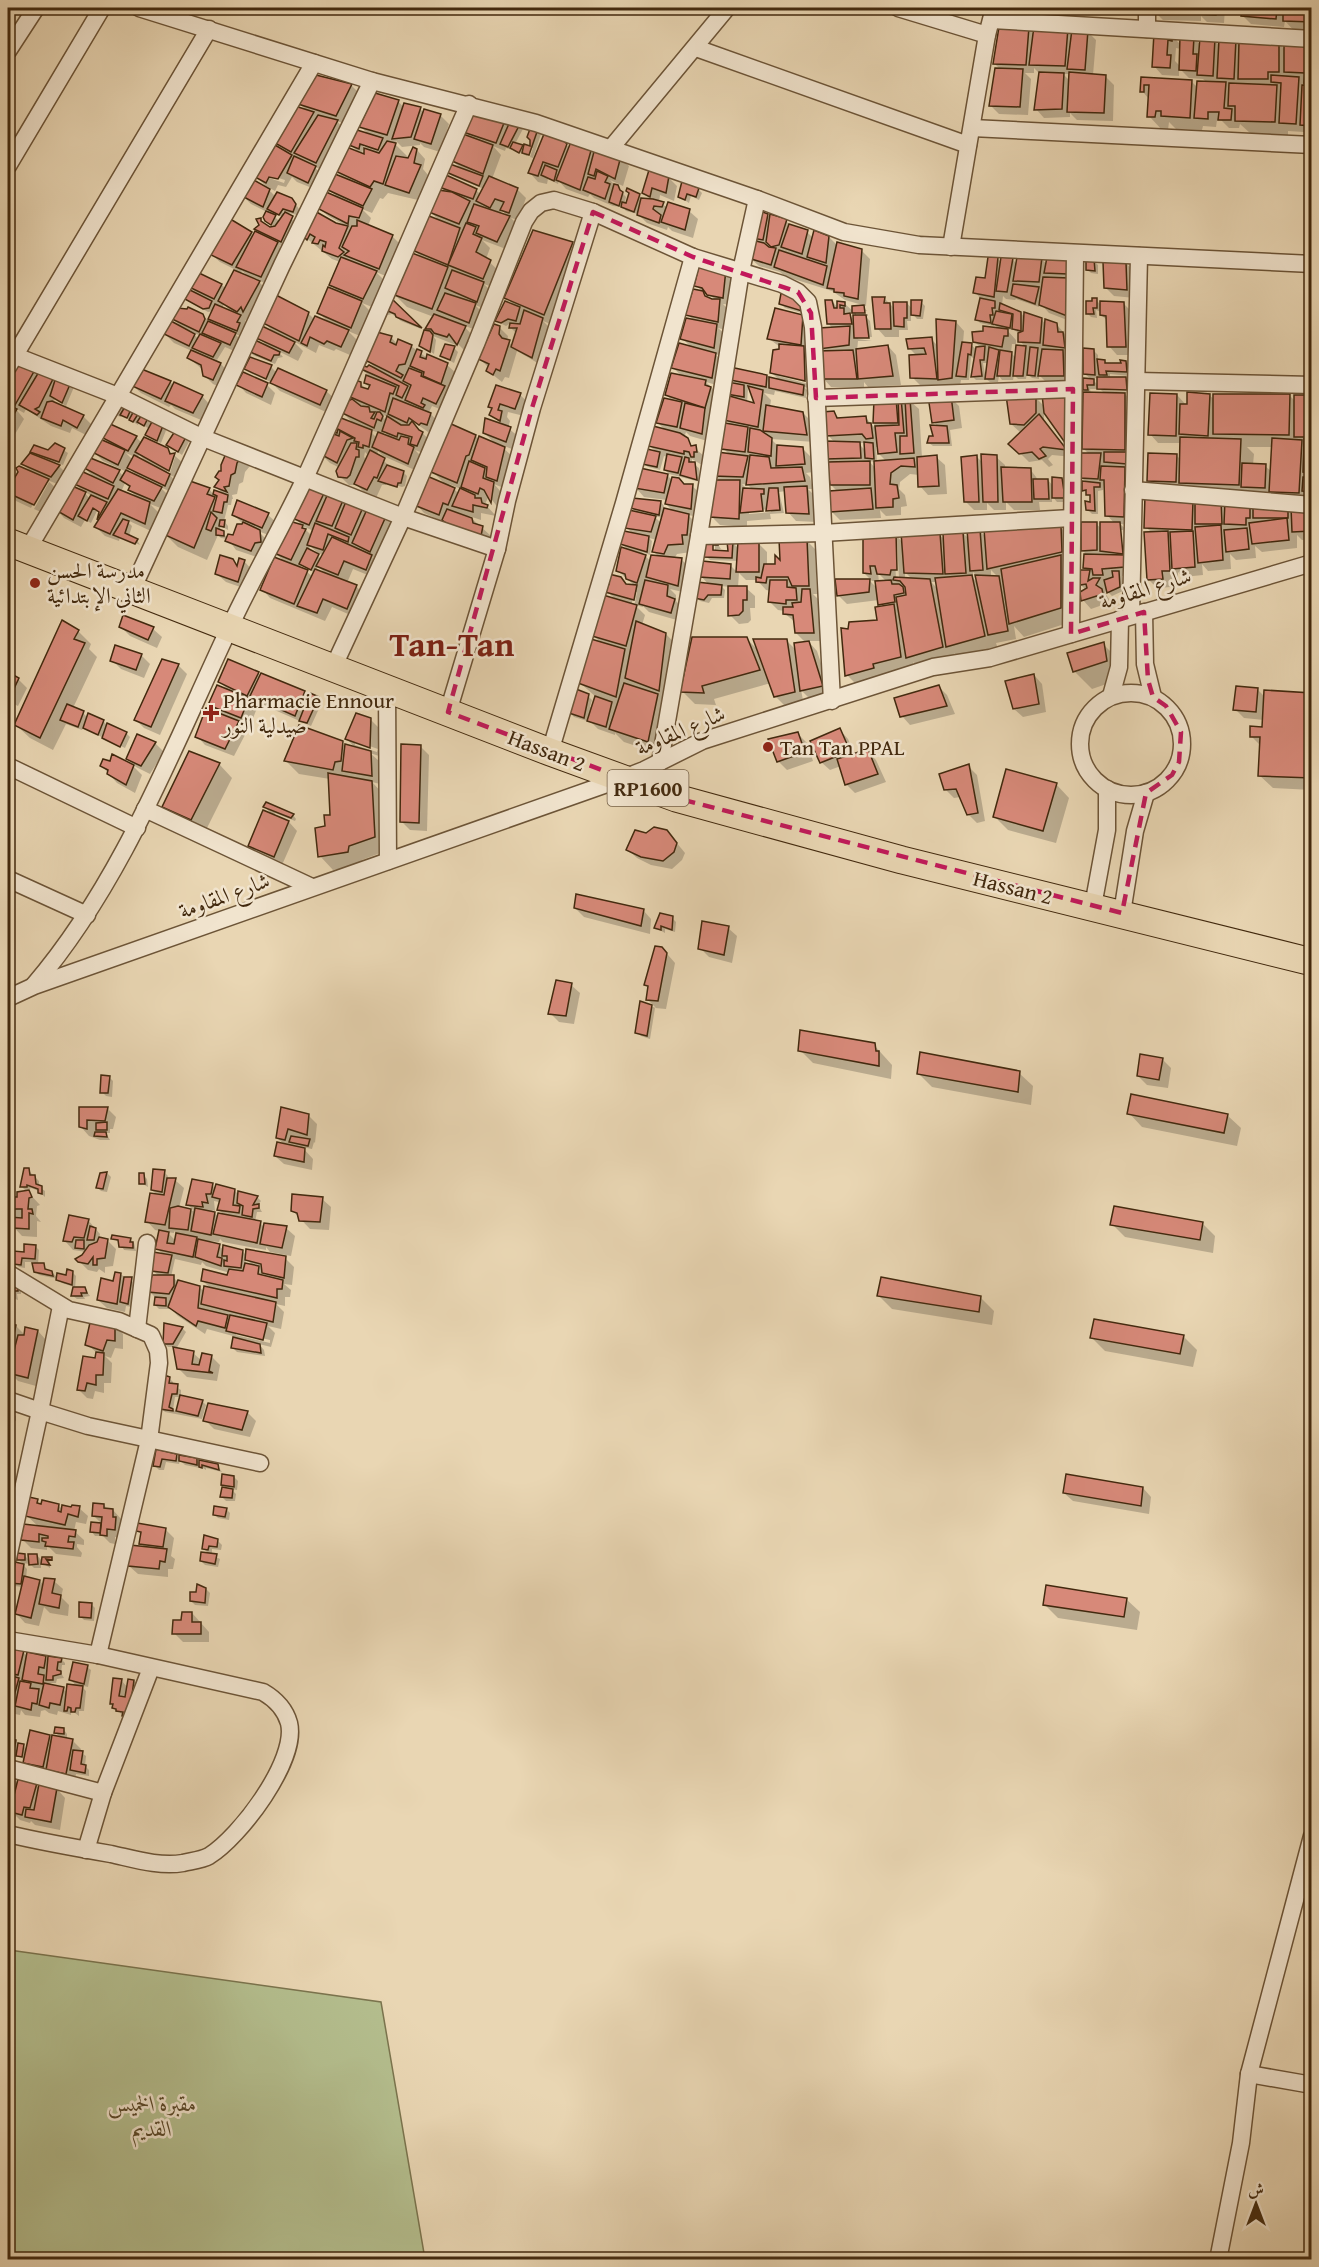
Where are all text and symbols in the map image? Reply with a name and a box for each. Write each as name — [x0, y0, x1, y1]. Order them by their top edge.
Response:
place label: مدرسة الحسن الثاني الإبتدائية — [47, 554, 151, 614]
street label: شارع المقاومة — [1095, 559, 1196, 620]
marker: مدرسة الحسن الثاني الإبتدائية — [28, 576, 42, 590]
district label: Tan-Tan — [390, 619, 514, 668]
place label: Pharmacie Ennour صيدلية النور — [221, 684, 394, 741]
street label: شارع المقاومة — [630, 697, 731, 766]
marker: Pharmacie Ennour صيدلية النور — [204, 706, 218, 720]
street label: Hassan 2 — [504, 721, 590, 779]
place label: Tan Tan PPAL — [780, 731, 905, 763]
marker: Tan Tan PPAL — [761, 740, 775, 754]
road number: RP1600 — [608, 770, 688, 806]
street label: Hassan 2 — [970, 862, 1056, 912]
street label: شارع المقاومة — [174, 864, 275, 929]
park label: مقبرة الخميس القديم — [107, 2087, 197, 2148]
north arrow — [1226, 2174, 1286, 2234]
text: ش — [1248, 2177, 1264, 2201]

